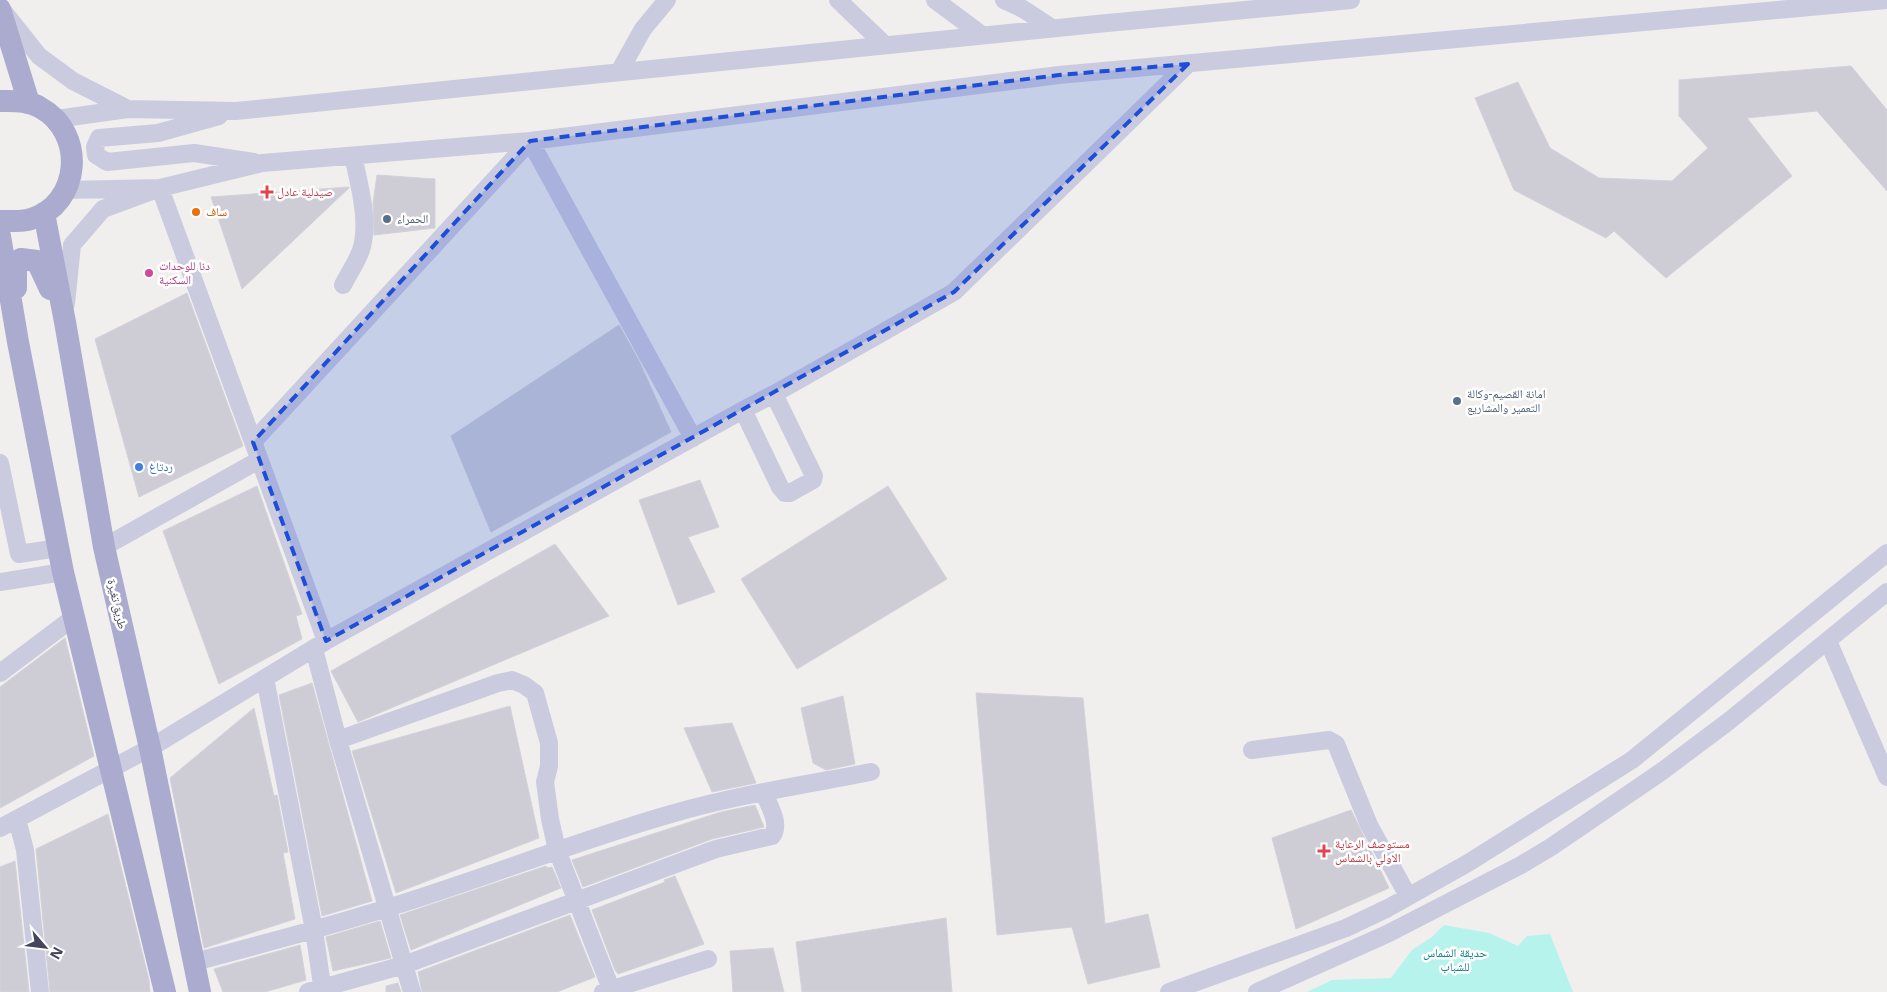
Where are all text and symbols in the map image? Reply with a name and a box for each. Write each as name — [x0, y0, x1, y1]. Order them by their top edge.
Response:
place label: صيدلية عادل — [277, 183, 333, 200]
marker: صيدلية عادل — [261, 186, 273, 198]
place label: ساف — [206, 203, 227, 220]
marker: ساف — [190, 206, 202, 218]
place label: الحمراء — [397, 210, 428, 227]
marker: الحمراء — [381, 213, 393, 225]
place label: دنا للوحدات السكنية — [159, 257, 210, 288]
marker: دنا للوحدات السكنية — [143, 267, 155, 279]
place label: امانة القصيم-وكالة التعمير والمشاريع — [1467, 385, 1546, 416]
marker: امانة القصيم-وكالة التعمير والمشاريع — [1451, 395, 1463, 407]
place label: ردتاغ — [149, 458, 173, 475]
marker: ردتاغ — [133, 461, 145, 473]
street label: طريق تغيرة — [103, 577, 132, 631]
place label: مستوصف الرعاية الاولي بالشماس — [1335, 835, 1410, 868]
marker: مستوصف الرعاية الاولي بالشماس — [1317, 844, 1331, 858]
north arrow — [20, 922, 70, 972]
text: N — [46, 944, 68, 963]
park label: حديقة الشماس للشباب — [1423, 944, 1487, 975]

